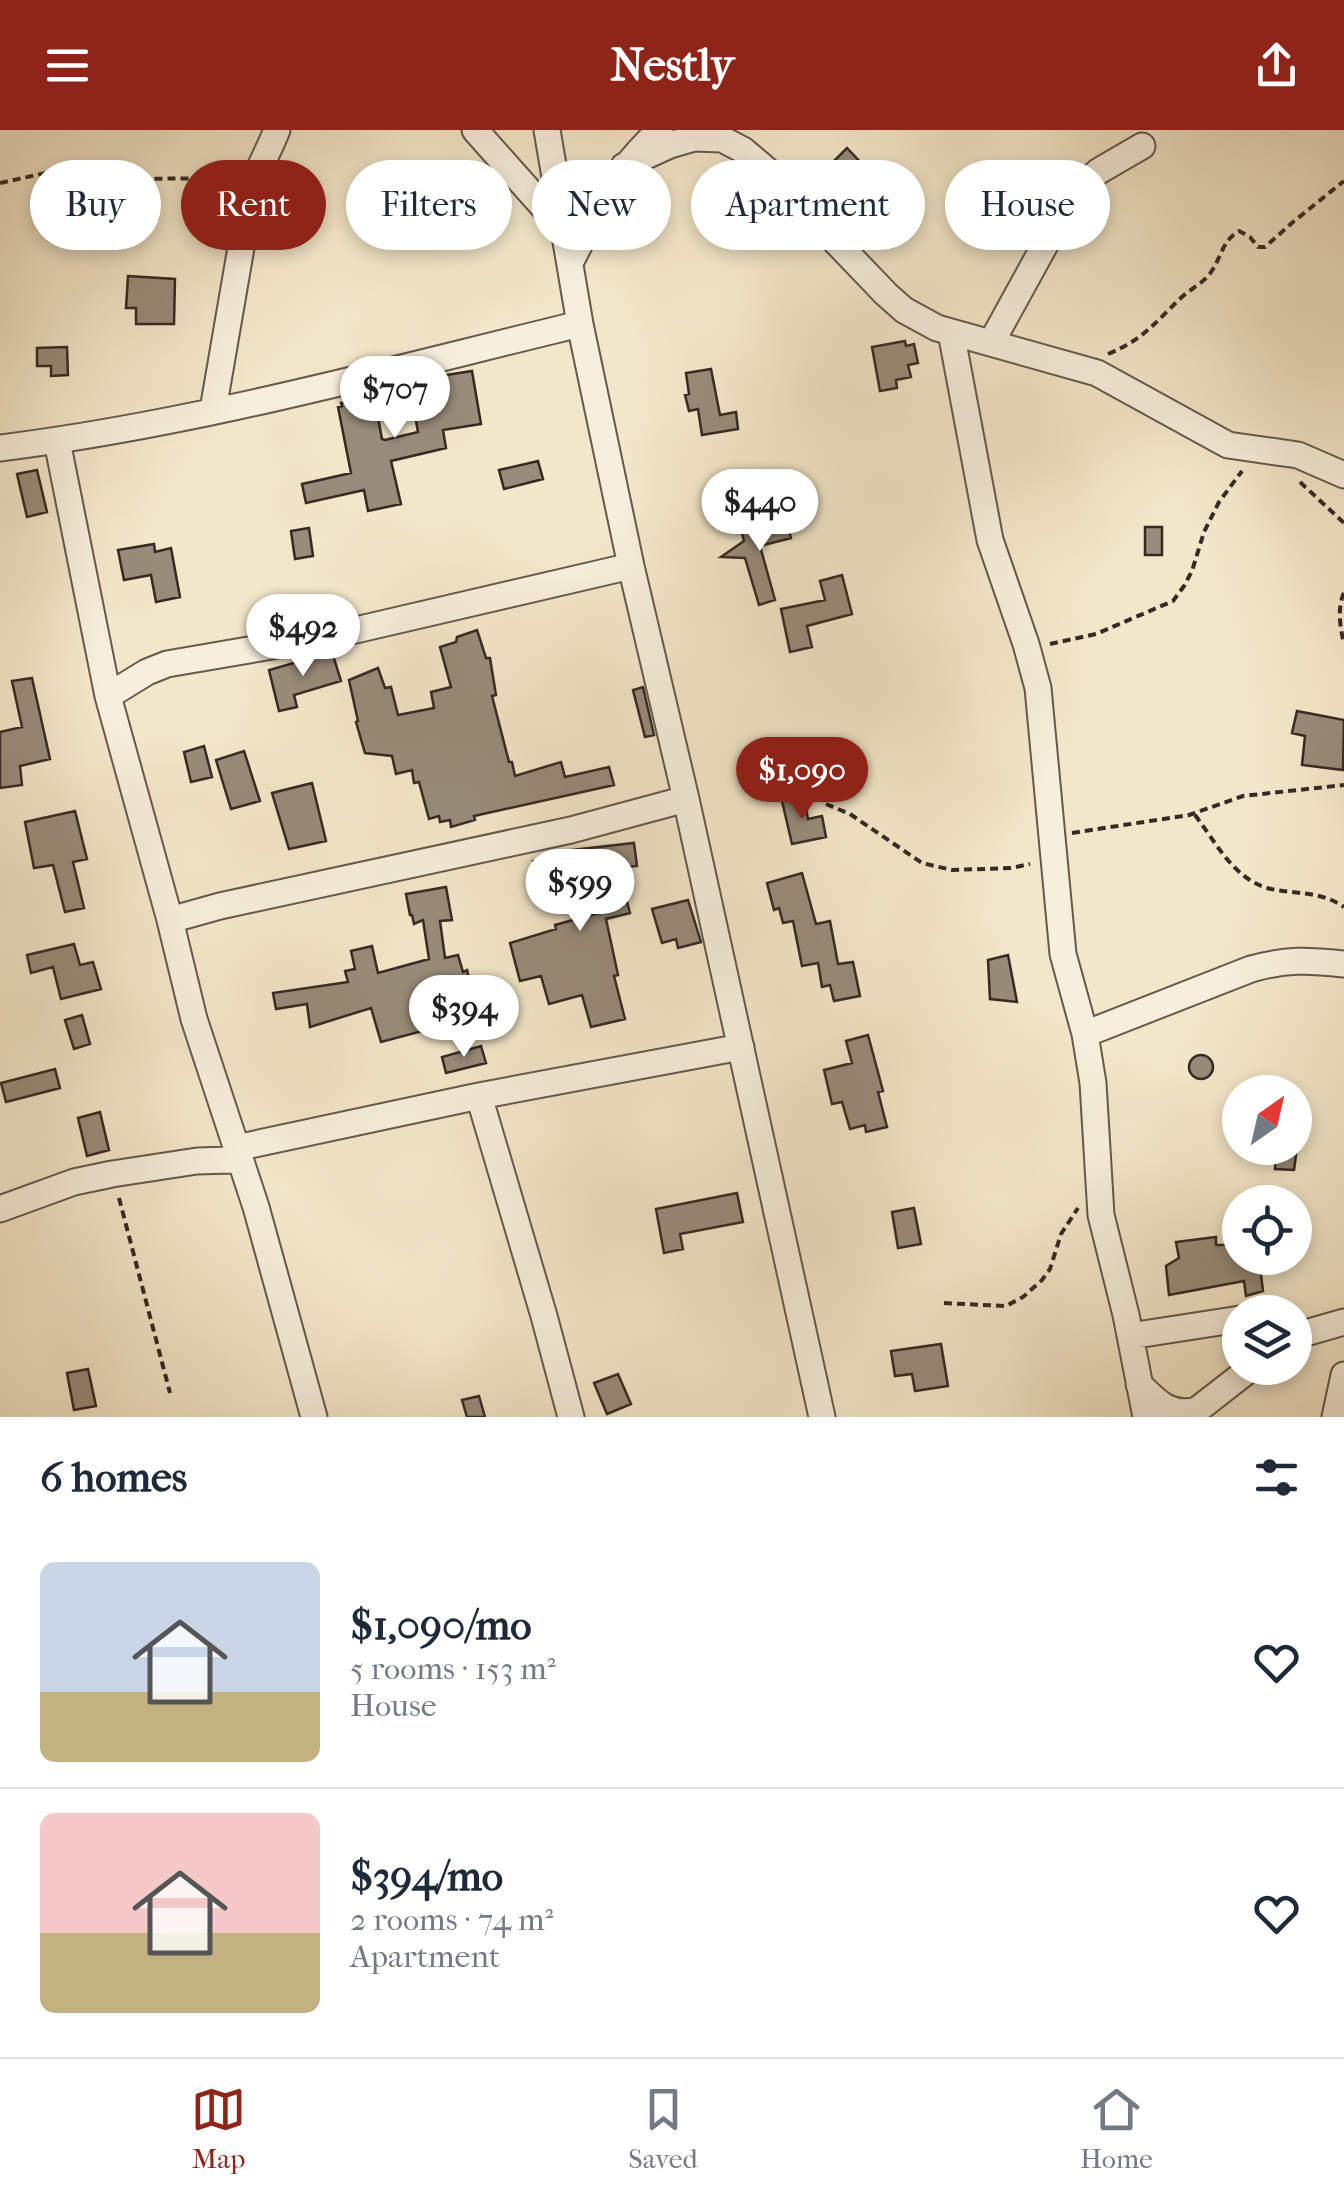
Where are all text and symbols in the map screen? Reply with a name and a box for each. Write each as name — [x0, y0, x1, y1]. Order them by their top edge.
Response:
icon: menu — [40, 38, 95, 93]
icon: share — [1249, 38, 1304, 93]
text: Nestly — [610, 39, 734, 92]
chip: Buy — [30, 160, 161, 250]
chip: Rent — [181, 160, 326, 250]
chip: Filters — [346, 160, 512, 250]
chip: New — [532, 160, 671, 250]
chip: Apartment — [691, 160, 925, 250]
chip: House — [945, 160, 1110, 250]
pin: $707 — [336, 356, 454, 441]
text: $707 — [362, 370, 428, 407]
pin: $440 — [701, 469, 819, 554]
text: $440 — [723, 483, 797, 520]
pin: $492 — [244, 594, 362, 679]
text: $492 — [268, 608, 338, 645]
pin: $1,090 — [721, 737, 883, 822]
text: $1,090 — [758, 751, 846, 788]
pin: $599 — [521, 849, 639, 934]
text: $599 — [548, 863, 613, 900]
pin: $394 — [405, 975, 523, 1060]
text: $394 — [431, 989, 497, 1026]
north arrow — [1222, 1075, 1312, 1165]
map controls — [1222, 1075, 1312, 1385]
button: locate — [1222, 1185, 1312, 1275]
button: layers — [1222, 1295, 1312, 1385]
icon: filters — [1249, 1450, 1304, 1505]
text: 6 homes — [40, 1453, 187, 1502]
text: $1,090/mo — [350, 1601, 531, 1650]
icon: home — [120, 1602, 240, 1722]
icon: heart — [1249, 1635, 1304, 1690]
text: 5 rooms · 153 m² — [350, 1650, 556, 1687]
text: House — [350, 1687, 437, 1724]
text: $394/mo — [350, 1852, 503, 1901]
icon: home — [120, 1853, 240, 1973]
icon: heart — [1249, 1886, 1304, 1941]
text: 2 rooms · 74 m² — [350, 1901, 554, 1938]
text: Apartment — [350, 1938, 500, 1975]
tab: Map — [191, 2082, 246, 2175]
tab: Saved — [628, 2082, 698, 2175]
tab: Home — [1080, 2082, 1153, 2175]

